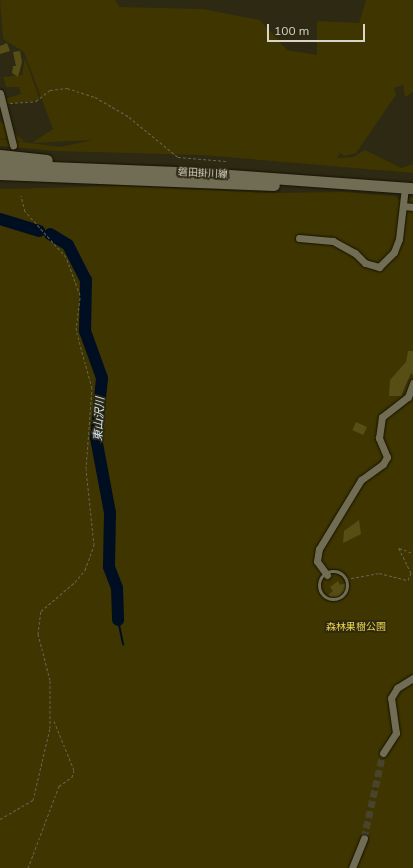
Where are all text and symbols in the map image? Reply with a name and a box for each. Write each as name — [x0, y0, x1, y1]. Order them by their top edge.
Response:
scale bar — [269, 16, 367, 42]
text: 100 m — [274, 23, 309, 38]
street label: 磐田掛川線 — [178, 166, 228, 180]
water label: 東山沢川 — [91, 397, 107, 441]
park label: 森林果樹公園 — [326, 621, 386, 633]

